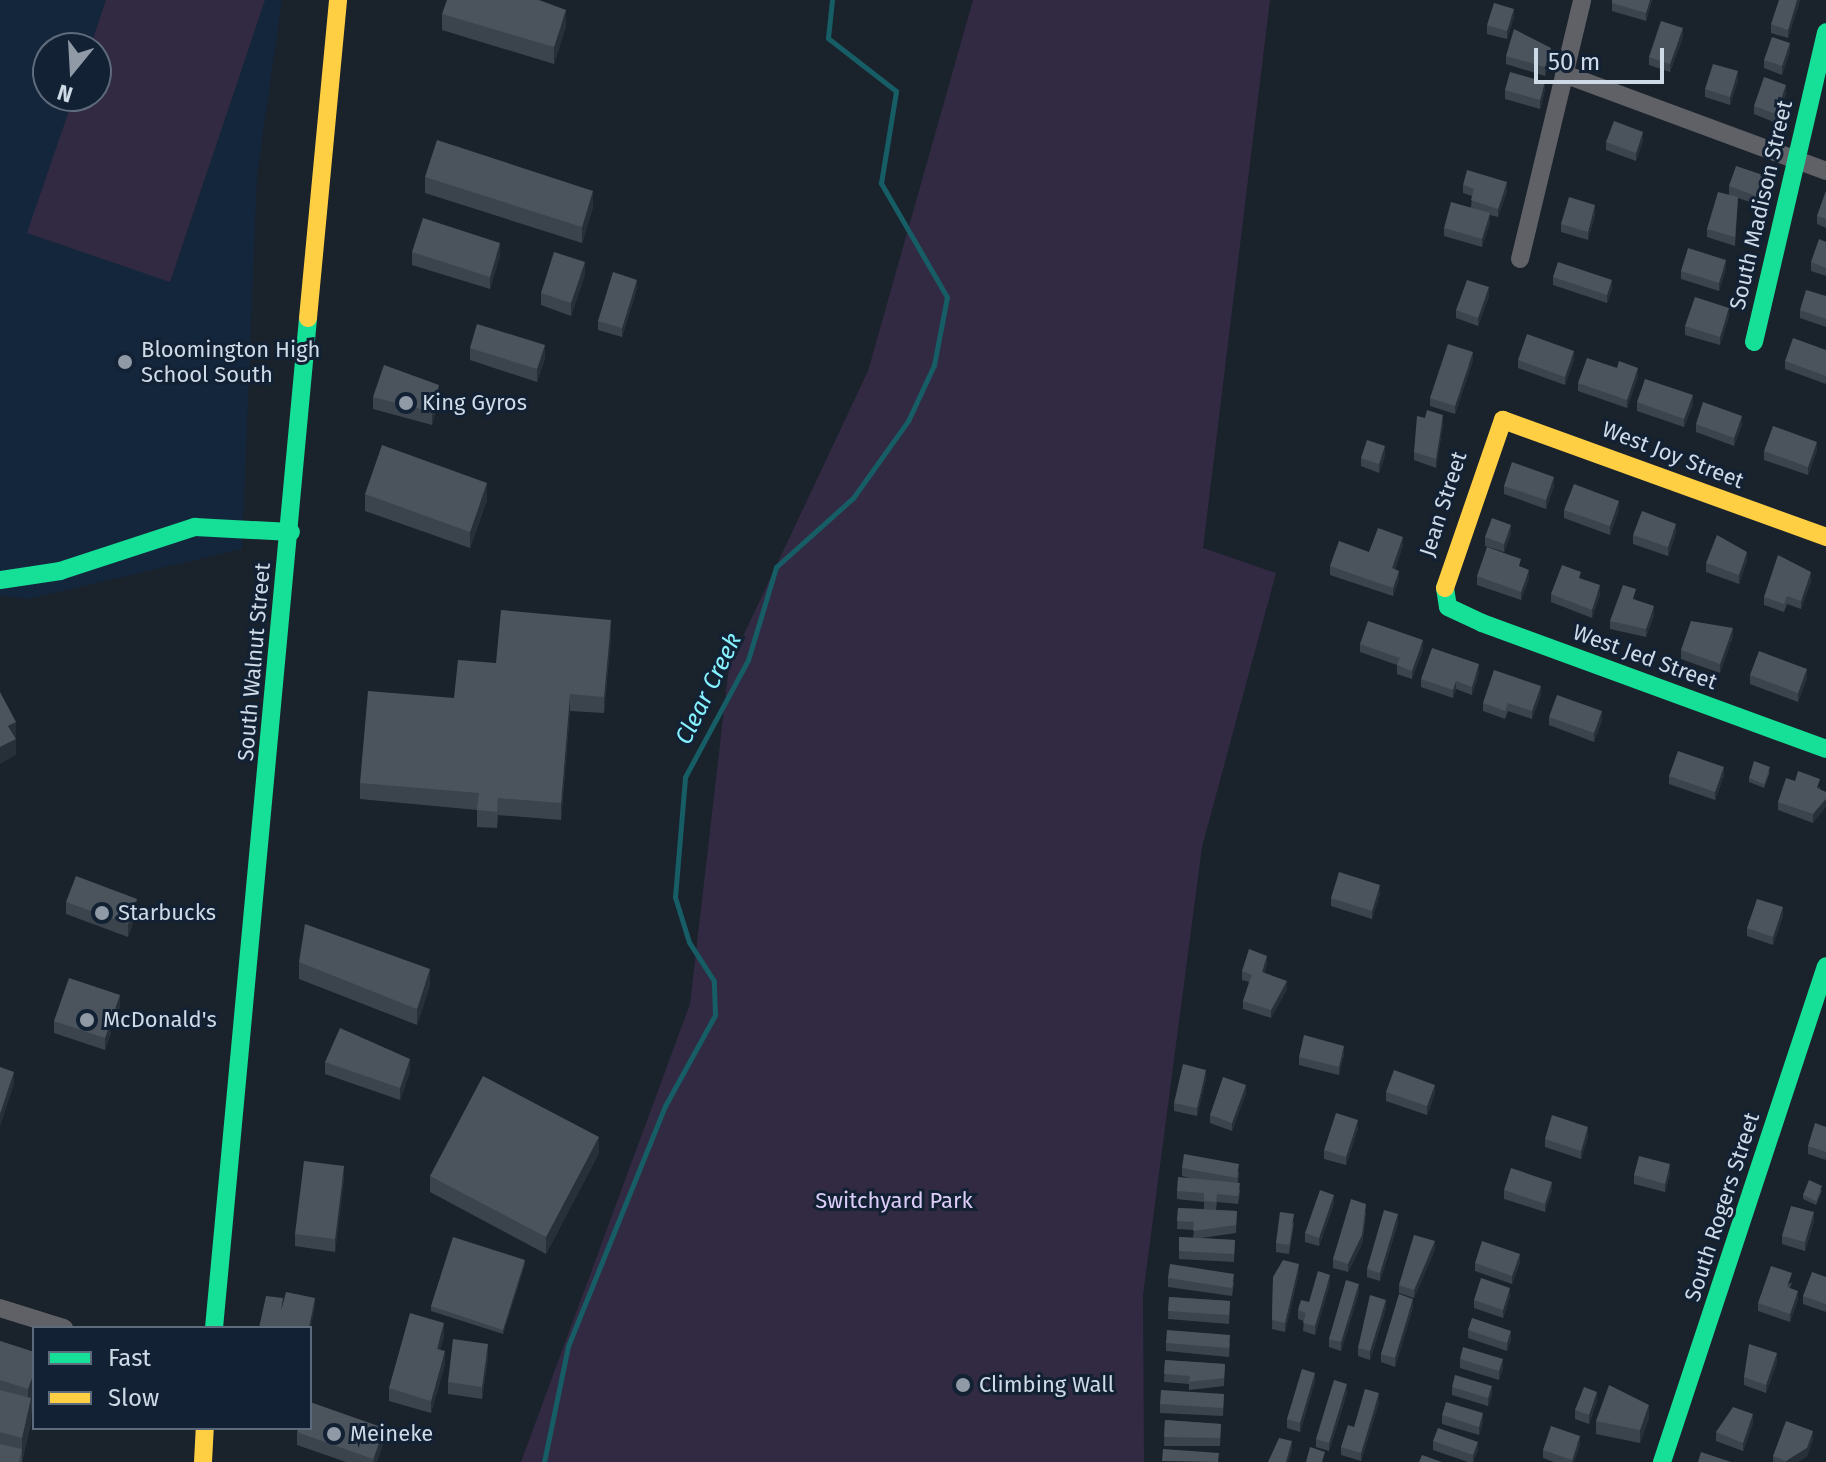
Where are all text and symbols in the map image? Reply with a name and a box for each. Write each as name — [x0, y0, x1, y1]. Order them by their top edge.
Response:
north arrow — [32, 32, 112, 112]
scale bar — [1538, 32, 1668, 82]
text: 50 m — [1548, 48, 1600, 76]
text: N — [54, 78, 76, 108]
street label: South Madison Street — [1724, 98, 1798, 312]
place label: Bloomington High School South — [141, 336, 320, 388]
marker: Bloomington High School South — [116, 353, 134, 371]
place label: King Gyros — [422, 390, 527, 416]
marker: King Gyros — [397, 394, 415, 412]
street label: West Joy Street — [1598, 416, 1748, 494]
street label: Jean Street — [1414, 448, 1472, 560]
street label: South Walnut Street — [232, 562, 276, 762]
street label: West Jed Street — [1569, 619, 1721, 695]
water label: Clear Creek — [670, 629, 748, 749]
place label: Starbucks — [118, 900, 216, 926]
marker: Starbucks — [93, 904, 111, 922]
place label: McDonald's — [103, 1007, 217, 1033]
marker: McDonald's — [78, 1011, 96, 1029]
street label: South Rogers Street — [1679, 1109, 1765, 1305]
park label: Switchyard Park — [815, 1188, 973, 1214]
legend — [32, 1326, 312, 1430]
text: Fast — [108, 1344, 151, 1372]
place label: Climbing Wall — [979, 1372, 1114, 1398]
marker: Climbing Wall — [954, 1376, 972, 1394]
text: Slow — [108, 1384, 159, 1412]
place label: Meineke — [350, 1421, 433, 1447]
marker: Meineke — [325, 1425, 343, 1443]

